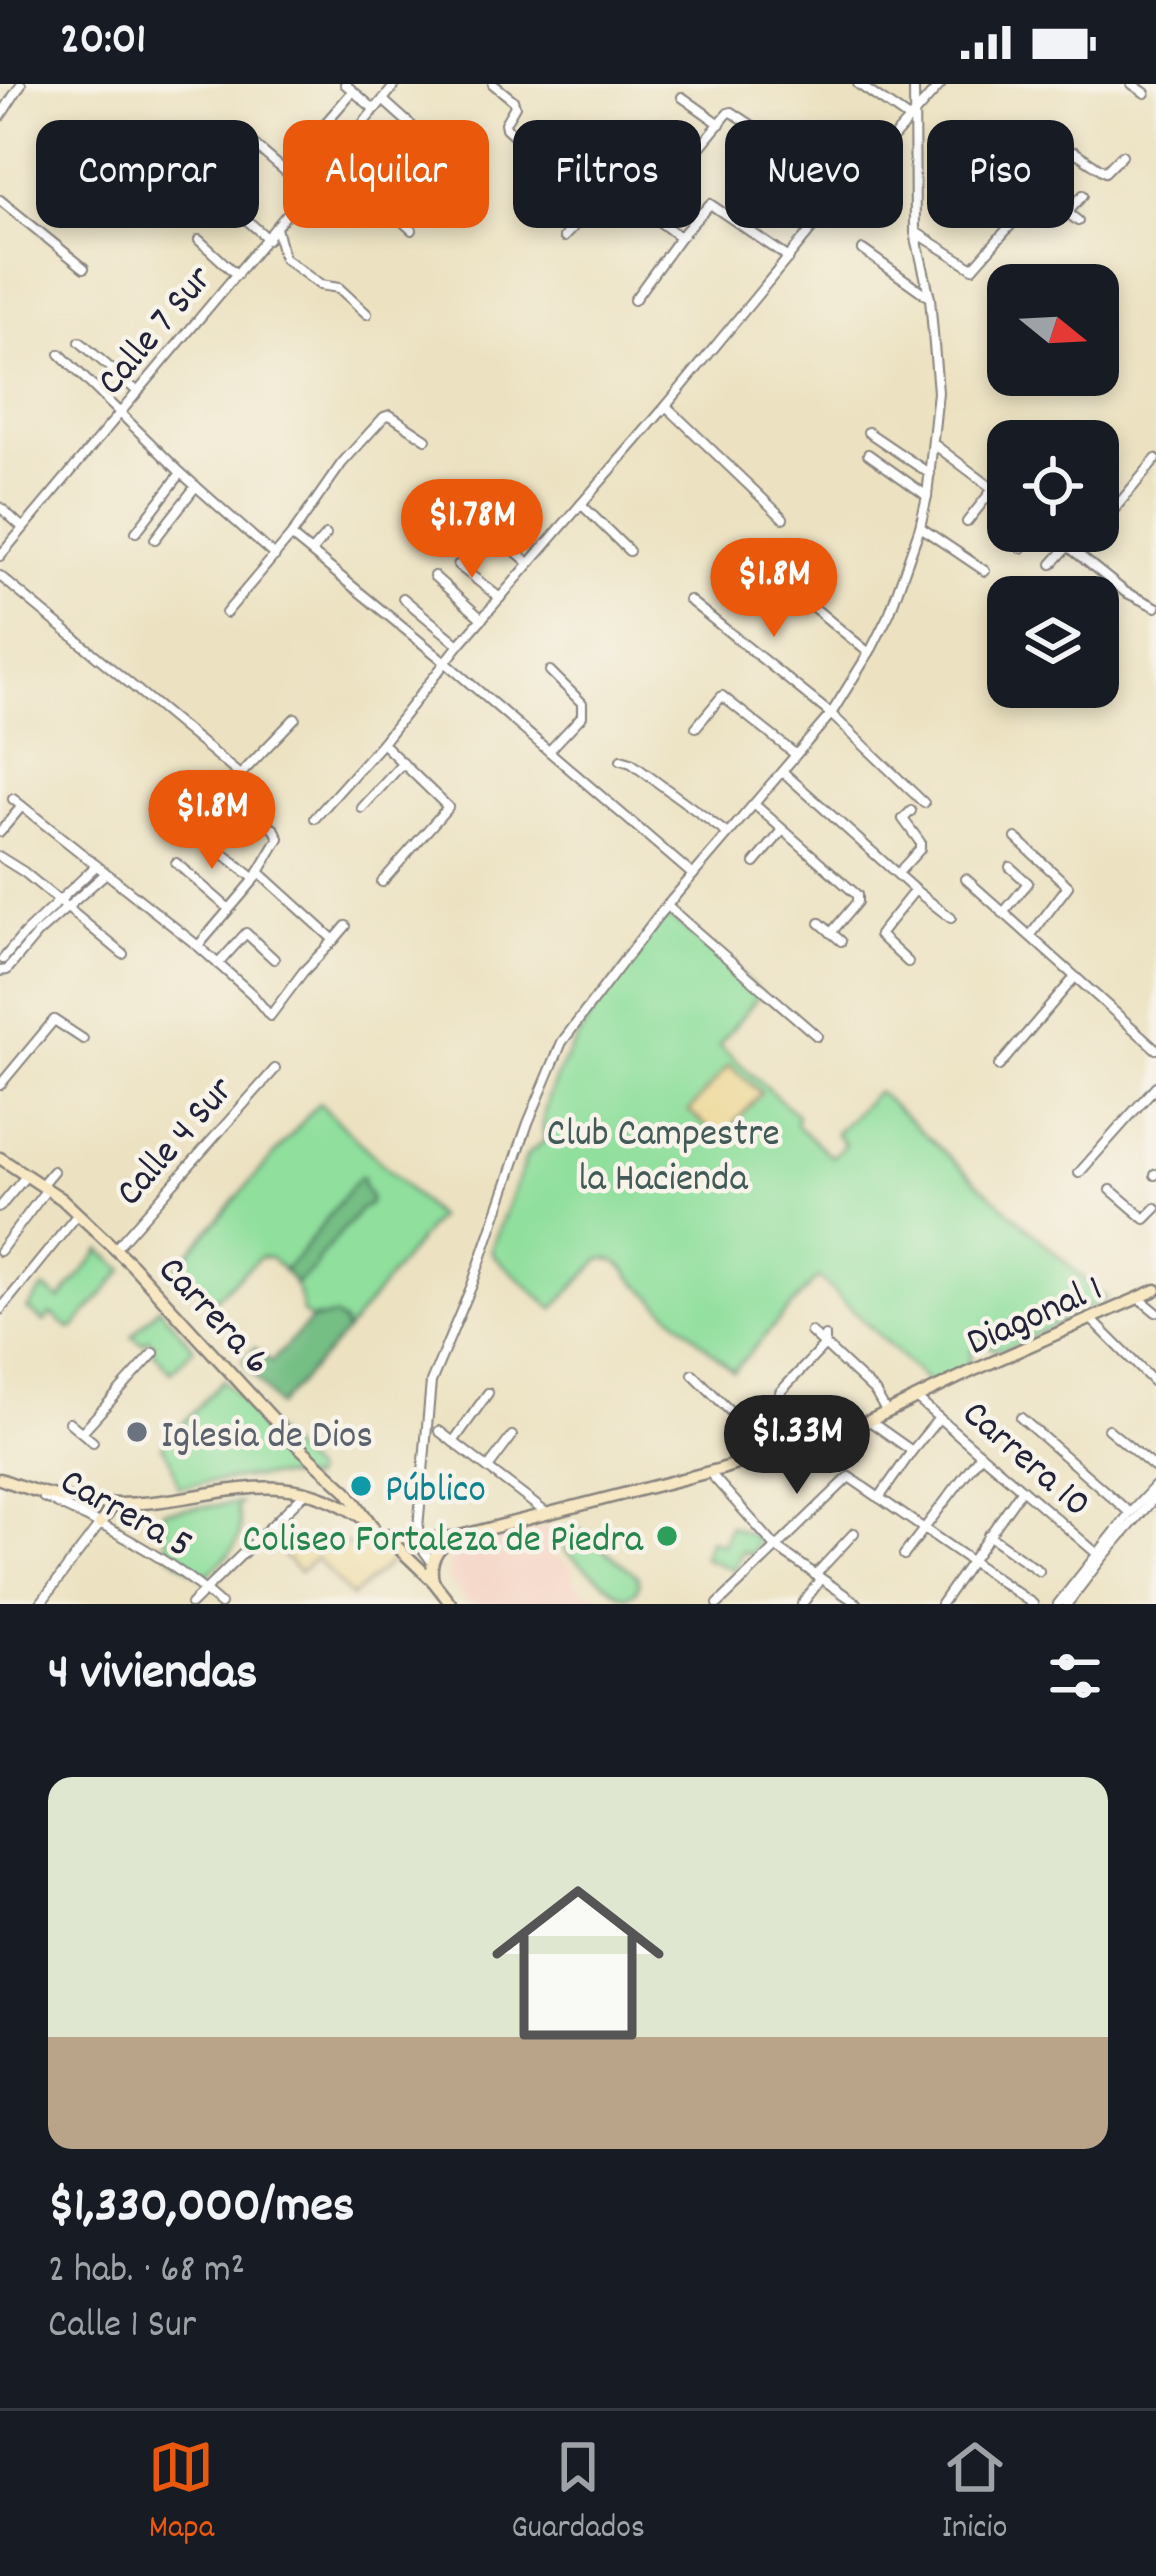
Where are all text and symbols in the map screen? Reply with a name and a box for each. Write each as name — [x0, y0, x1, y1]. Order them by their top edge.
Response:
text: 20:01 — [60, 10, 146, 74]
chip: Comprar — [36, 120, 259, 228]
chip: Alquilar — [283, 120, 489, 228]
chip: Filtros — [513, 120, 701, 228]
chip: Nuevo — [725, 120, 903, 228]
chip: Piso — [927, 120, 1074, 228]
street label: Calle 7 Sur — [86, 255, 228, 409]
north arrow — [987, 264, 1119, 396]
map controls — [987, 264, 1119, 708]
button: locate — [987, 420, 1119, 552]
pin: $1.78M — [374, 479, 570, 581]
text: $1.78M — [428, 490, 516, 545]
pin: $1.8M — [690, 538, 858, 640]
text: $1.8M — [737, 549, 811, 604]
button: layers — [987, 576, 1119, 708]
pin: $1.8M — [128, 770, 296, 872]
text: $1.8M — [175, 781, 249, 836]
street label: Calle 4 Sur — [105, 1066, 249, 1220]
park label: Club Campestre la Hacienda — [546, 1109, 780, 1209]
street label: Carrera 6 — [143, 1246, 282, 1389]
street label: Diagonal 1 — [959, 1264, 1112, 1372]
street label: Carrera 10 — [948, 1389, 1101, 1533]
pin: $1.33M — [699, 1395, 895, 1497]
text: $1.33M — [751, 1406, 843, 1461]
place label: Iglesia de Dios — [161, 1411, 373, 1466]
marker: Iglesia de Dios — [124, 1419, 150, 1445]
street label: Carrera 5 — [49, 1457, 201, 1574]
place label: Público — [385, 1465, 486, 1520]
marker: Público — [348, 1473, 374, 1499]
place label: Coliseo Fortaleza de Piedra — [242, 1515, 644, 1570]
marker: Coliseo Fortaleza de Piedra — [654, 1523, 680, 1549]
text: 4 viviendas — [48, 1640, 257, 1712]
icon: filters — [1042, 1643, 1108, 1709]
icon: home — [470, 1855, 686, 2071]
text: $1,330,000/mes — [48, 2173, 354, 2245]
text: 2 hab. · 68 m² — [48, 2245, 245, 2300]
text: Calle 1 Sur — [48, 2300, 196, 2355]
tab: Mapa — [148, 2434, 214, 2553]
tab: Guardados — [511, 2434, 645, 2553]
tab: Inicio — [942, 2434, 1008, 2553]

